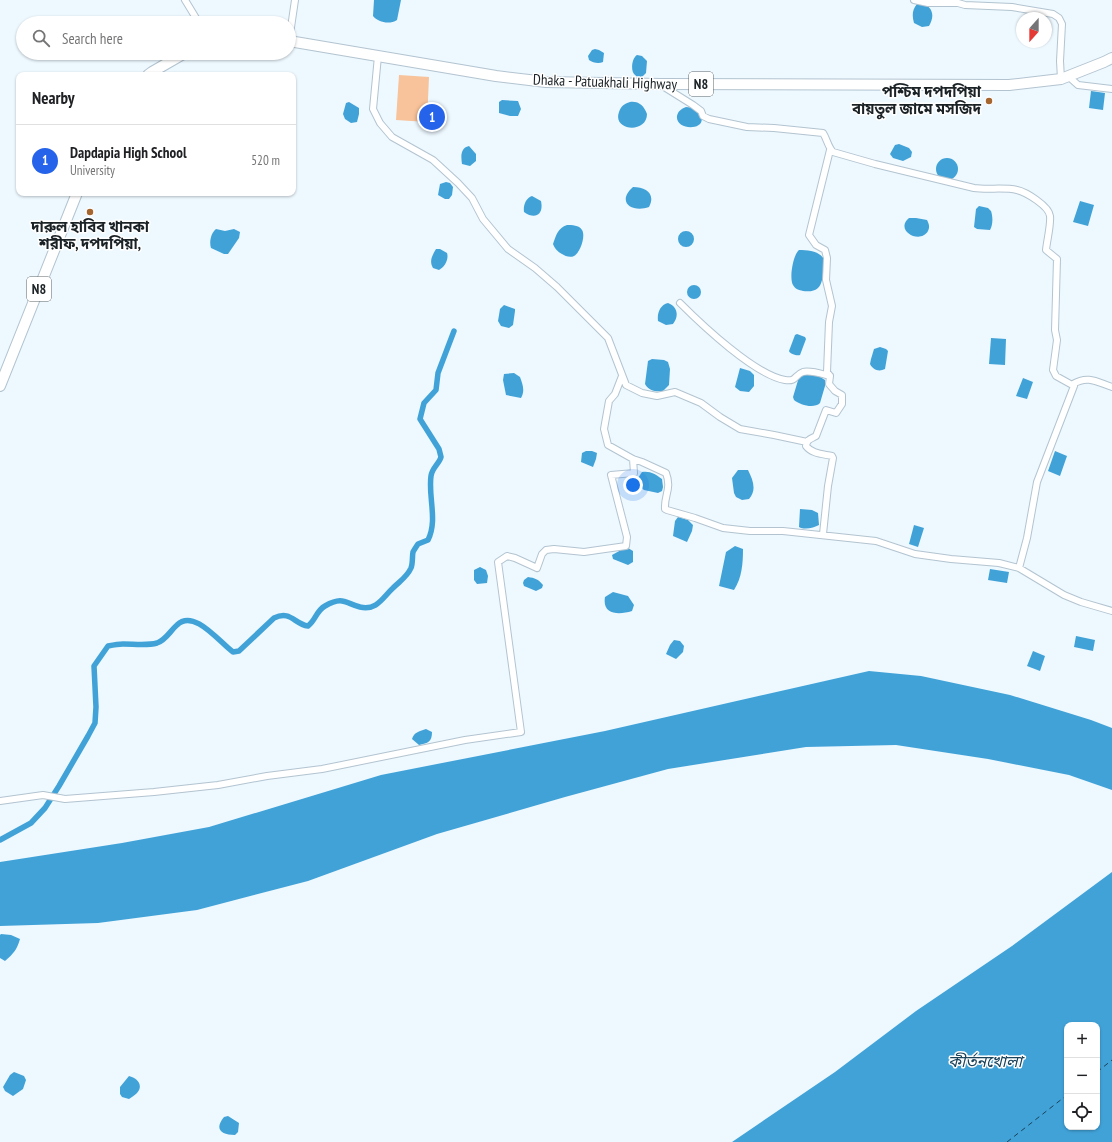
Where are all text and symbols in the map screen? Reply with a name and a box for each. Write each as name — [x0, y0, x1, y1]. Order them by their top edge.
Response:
north arrow — [1016, 12, 1052, 48]
search box — [16, 16, 296, 60]
icon: search — [30, 27, 52, 49]
text: Search here — [62, 29, 123, 48]
street label: Dhaka - Patuakhali Highway — [533, 69, 678, 94]
road number: N8 — [689, 72, 713, 96]
place label: পশ্চিম দপদপিয়া বায়তুল জামে মসজিদ — [851, 82, 982, 120]
text: Nearby — [32, 87, 75, 109]
marker: পশ্চিম দপদপিয়া বায়তুল জামে মসজিদ — [984, 96, 994, 106]
pin: 1 — [419, 102, 445, 132]
text: Dapdapia High School — [70, 143, 187, 162]
text: 1 — [42, 152, 48, 169]
text: 520 m — [251, 152, 280, 169]
text: University — [70, 162, 115, 179]
marker: দারুল হাবিব খানকা শরীফ, দপদপিয়া, — [85, 207, 95, 217]
place label: দারুল হাবিব খানকা শরীফ, দপদপিয়া, — [30, 217, 150, 253]
road number: N8 — [27, 277, 51, 301]
your location — [623, 475, 643, 495]
map controls — [1064, 1022, 1100, 1130]
button: + — [1064, 1022, 1100, 1058]
water label: কীর্তনখোলা — [948, 1051, 1025, 1071]
button: − — [1064, 1058, 1100, 1094]
button: locate — [1064, 1094, 1100, 1130]

